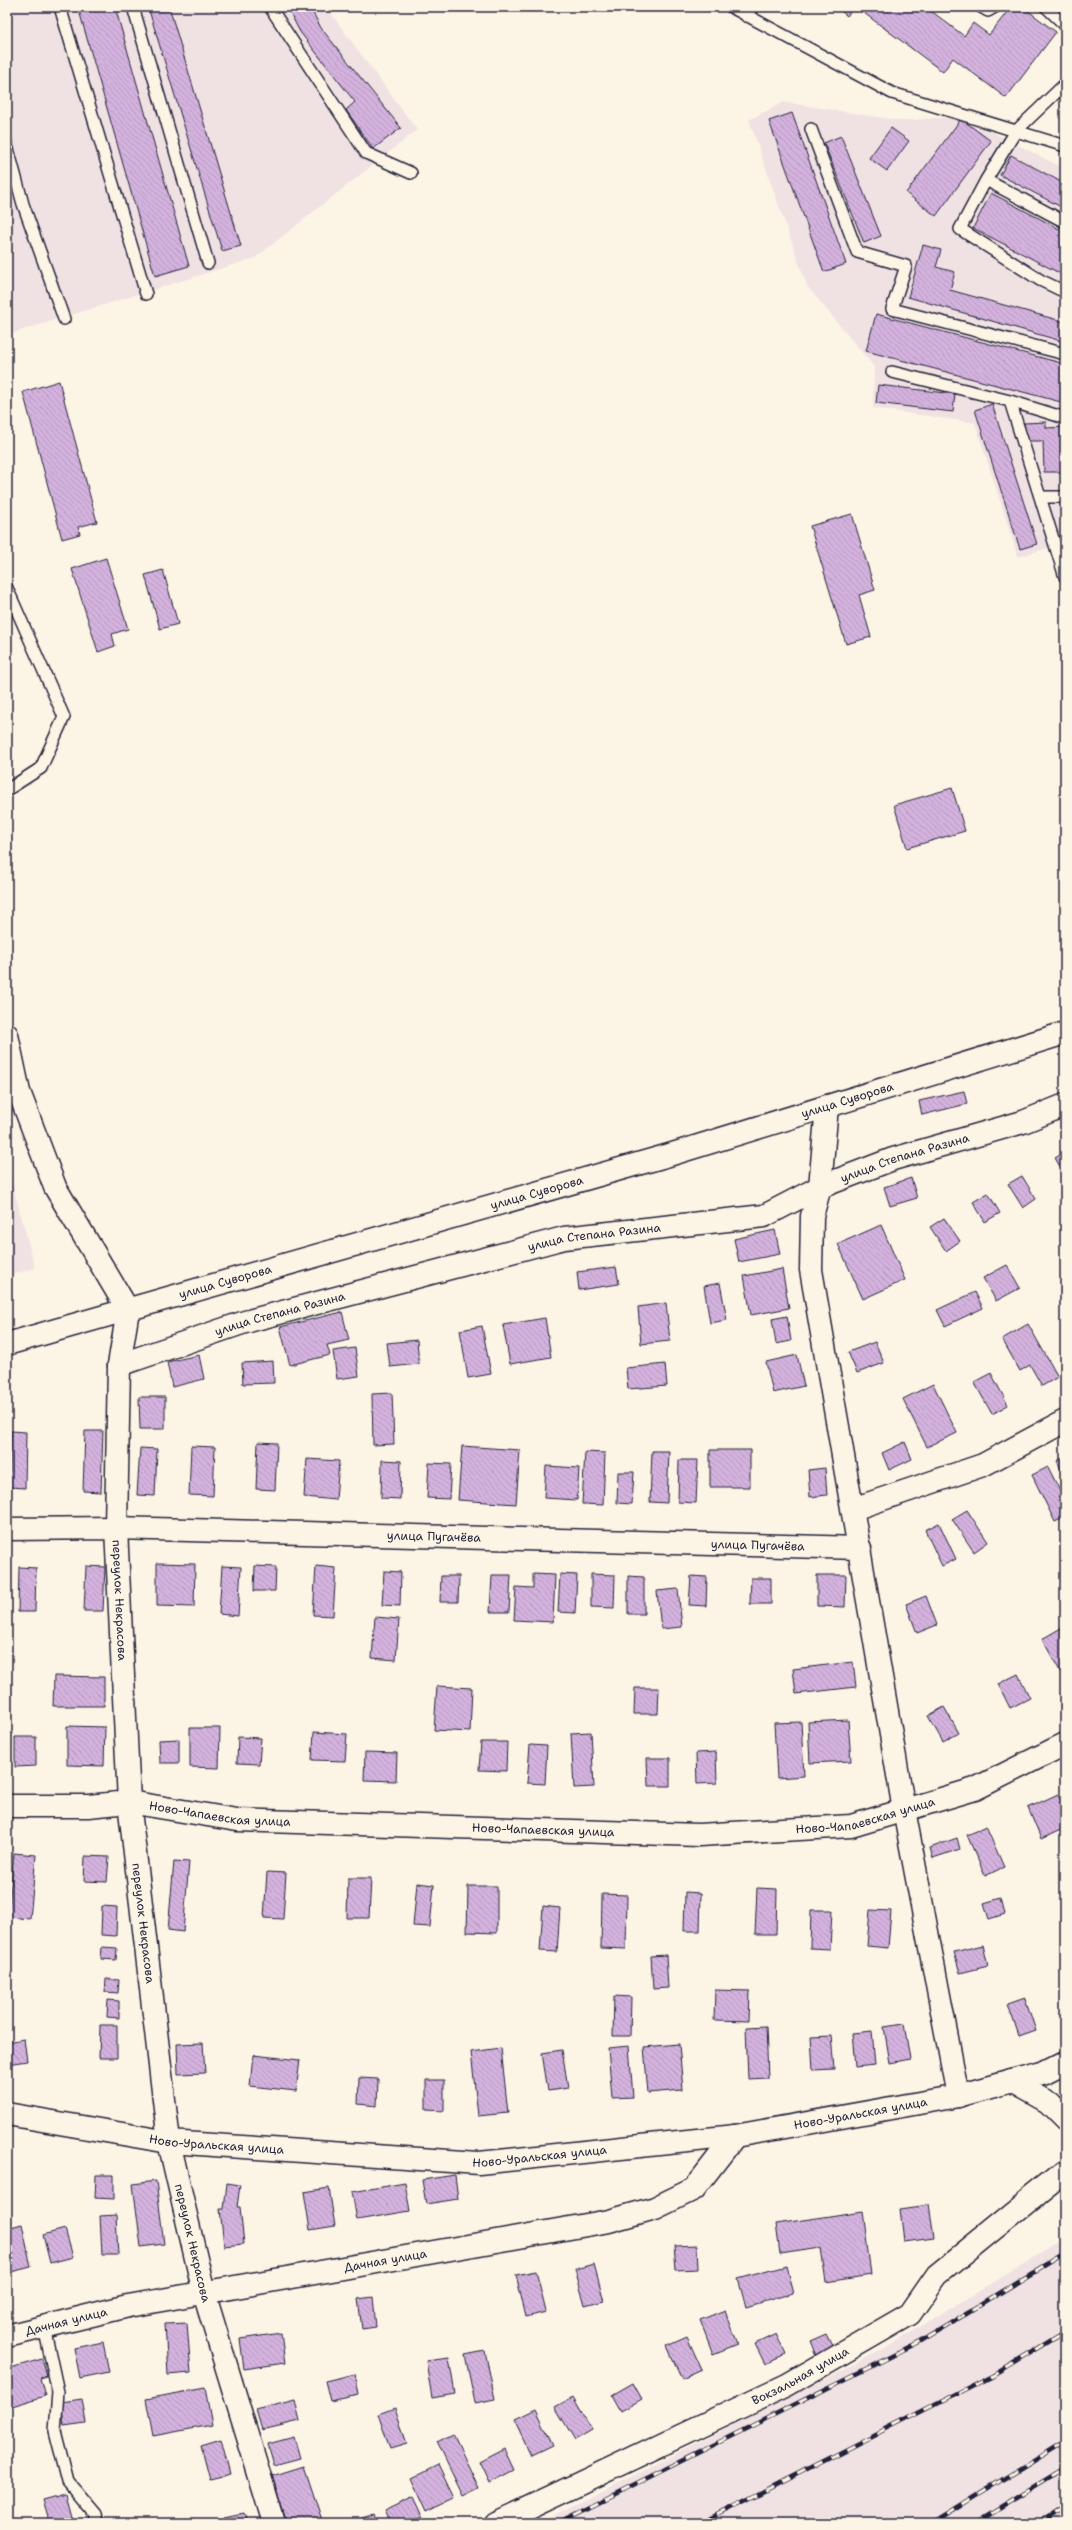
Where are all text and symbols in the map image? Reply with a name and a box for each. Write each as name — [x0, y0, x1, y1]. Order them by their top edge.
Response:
street label: улица Суворова — [799, 1078, 896, 1122]
street label: улица Степана Разина — [838, 1130, 972, 1186]
street label: улица Суворова — [489, 1172, 586, 1214]
street label: улица Степана Разина — [526, 1219, 662, 1255]
street label: улица Суворова — [177, 1261, 274, 1303]
street label: улица Степана Разина — [213, 1288, 347, 1340]
street label: улица Пугачёва — [387, 1527, 482, 1546]
street label: улица Пугачёва — [711, 1536, 805, 1555]
street label: переулок Некрасова — [109, 1539, 130, 1662]
street label: Ново-Чапаевская улица — [795, 1793, 937, 1837]
street label: Ново-Чапаевская улица — [148, 1797, 291, 1830]
street label: Ново-Чапаевская улица — [472, 1820, 615, 1840]
street label: переулок Некрасова — [128, 1862, 158, 1985]
street label: Ново-Уральская улица — [792, 2094, 929, 2133]
street label: Ново-Уральская улица — [148, 2131, 285, 2158]
street label: Ново-Уральская улица — [472, 2142, 608, 2171]
street label: переулок Некрасова — [171, 2182, 215, 2305]
street label: Дачная улица — [343, 2245, 429, 2276]
street label: Дачная улица — [24, 2303, 109, 2339]
street label: Вокзальная улица — [749, 2343, 852, 2409]

